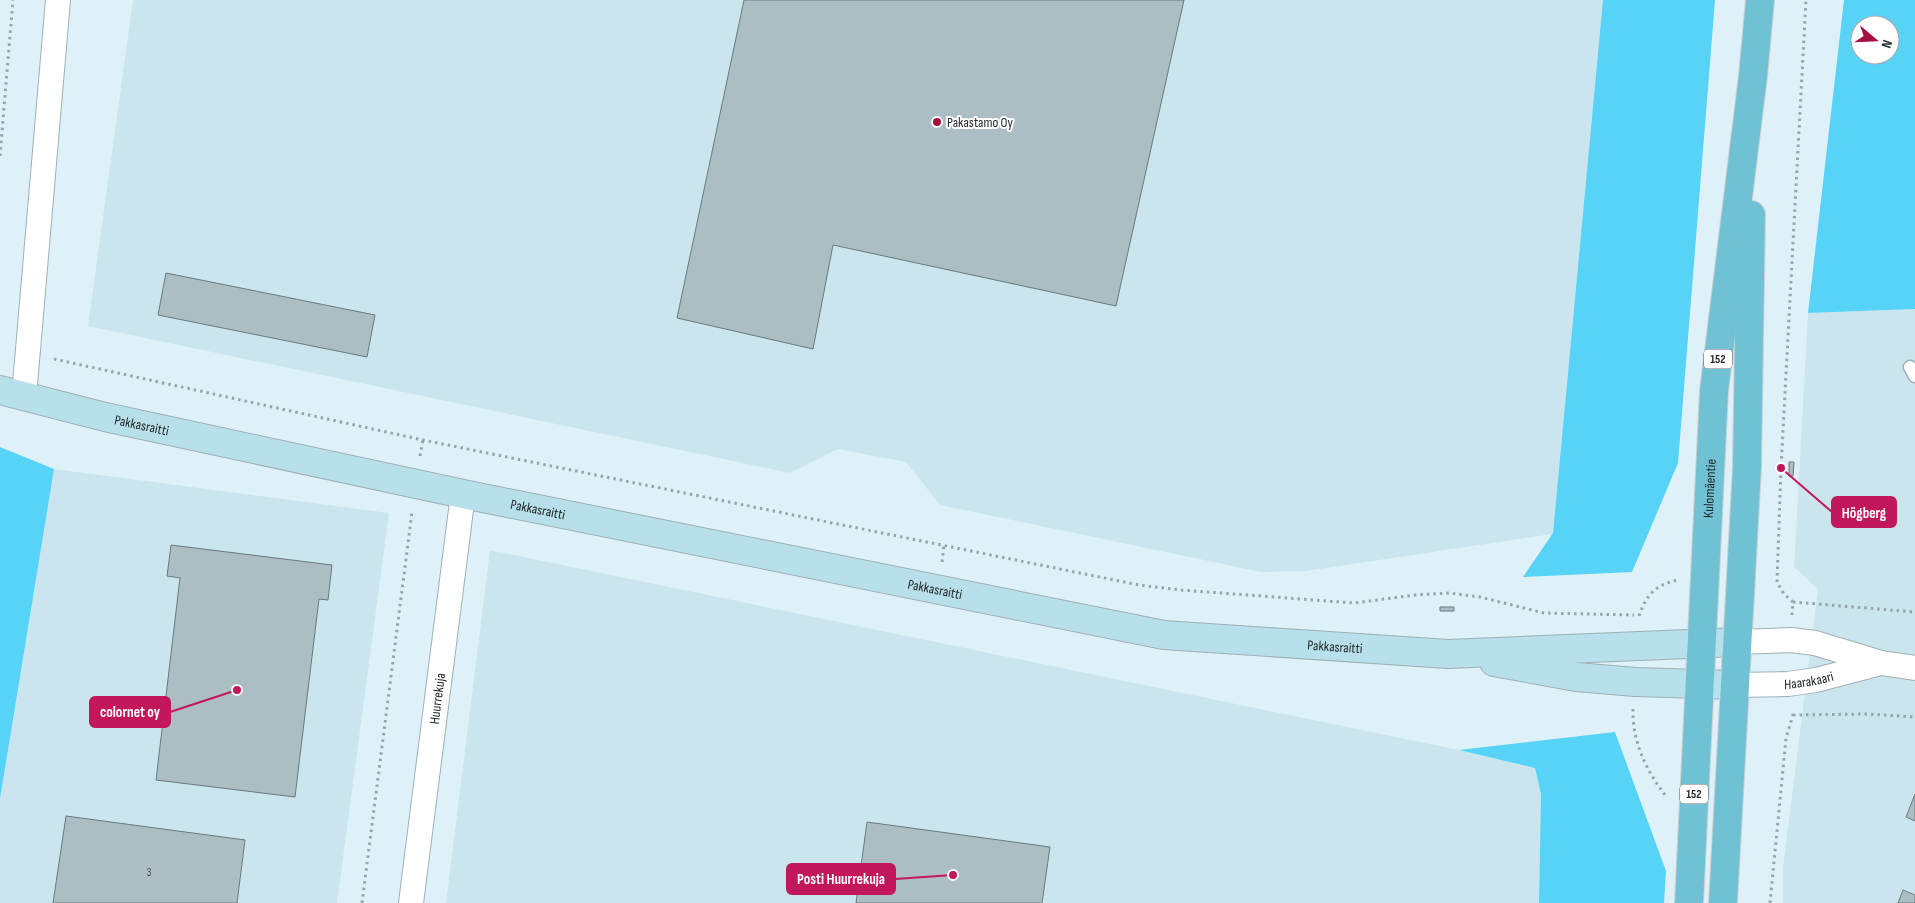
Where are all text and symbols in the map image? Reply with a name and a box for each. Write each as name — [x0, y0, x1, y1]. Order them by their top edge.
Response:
north arrow — [1850, 15, 1900, 65]
text: N — [1878, 38, 1896, 50]
place label: Pakastamo Oy — [947, 114, 1013, 131]
marker: Pakastamo Oy — [931, 116, 943, 128]
road number: 152 — [1704, 349, 1732, 368]
street label: Pakkasraitti — [113, 411, 171, 439]
street label: Kulomäentie — [1699, 459, 1719, 518]
street label: Pakkasraitti — [509, 495, 567, 523]
callout: Högberg — [1832, 497, 1896, 527]
text: Högberg — [1842, 504, 1887, 523]
street label: Pakkasraitti — [906, 575, 964, 603]
street label: Pakkasraitti — [1307, 636, 1363, 657]
street label: Haarakaari — [1784, 667, 1835, 693]
street label: Huurrekuja — [425, 672, 449, 725]
callout: colornet oy — [90, 697, 170, 727]
text: colornet oy — [100, 703, 161, 722]
road number: 152 — [1680, 784, 1708, 804]
callout: Posti Huurrekuja — [787, 864, 895, 894]
house number: 3 — [147, 866, 152, 879]
text: Posti Huurrekuja — [797, 870, 885, 889]

